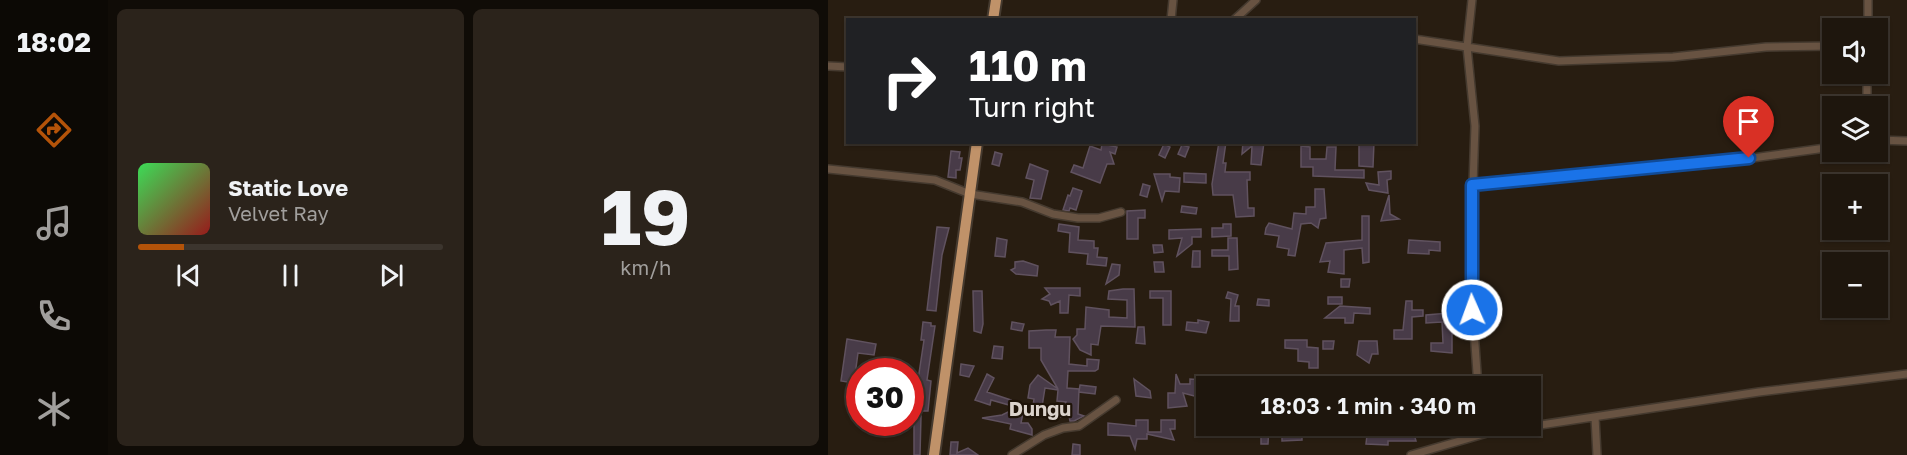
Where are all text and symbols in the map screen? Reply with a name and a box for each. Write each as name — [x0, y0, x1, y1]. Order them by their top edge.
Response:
map controls — [1822, 18, 1888, 318]
button: sound — [1822, 18, 1888, 84]
text: 18:02 — [17, 26, 91, 58]
text: 110 m — [969, 40, 1087, 90]
icon: right — [870, 42, 948, 120]
text: Turn right — [969, 91, 1095, 123]
pin — [1723, 96, 1774, 158]
button: layers — [1822, 96, 1888, 162]
icon: arrive — [1732, 105, 1765, 138]
icon: directions — [33, 109, 75, 151]
text: 19 — [601, 169, 691, 262]
text: Static Love — [228, 174, 348, 201]
button: + — [1822, 174, 1888, 240]
text: Velvet Ray — [228, 201, 329, 225]
icon: music — [33, 202, 75, 244]
button: − — [1822, 252, 1888, 318]
text: km/h — [620, 255, 671, 279]
icon: previous — [172, 259, 205, 292]
icon: pause — [274, 259, 307, 292]
icon: next — [375, 259, 408, 292]
position arrow — [1440, 278, 1504, 342]
icon: phone — [33, 295, 75, 337]
speed limit sign: 30 — [846, 358, 924, 436]
icon: climate — [33, 388, 75, 430]
text: 18:03 · 1 min · 340 m — [1261, 392, 1476, 419]
district label: Dungu — [1009, 396, 1071, 420]

